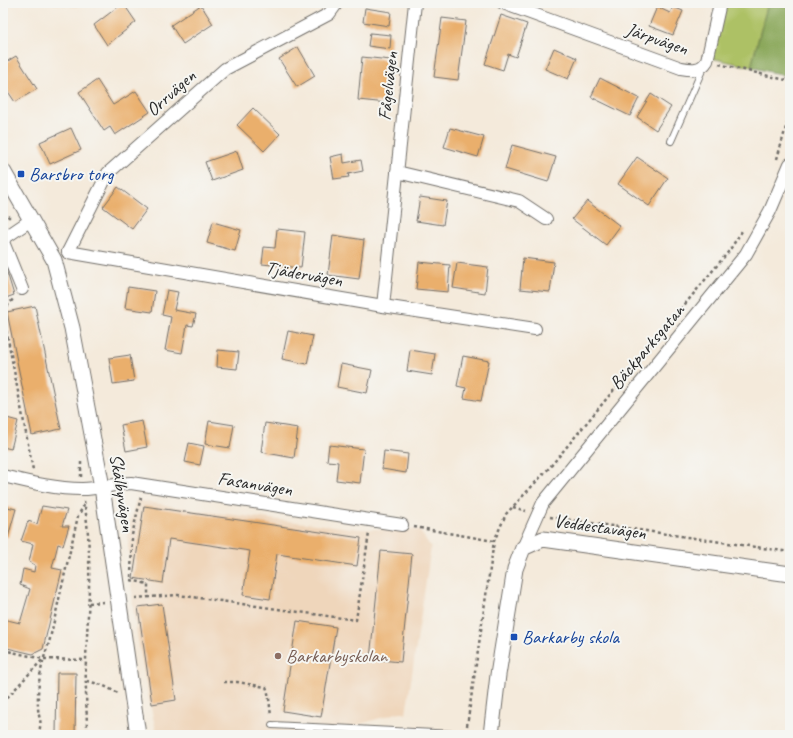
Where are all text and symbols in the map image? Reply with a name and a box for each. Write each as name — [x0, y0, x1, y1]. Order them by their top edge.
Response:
street label: Järpvägen — [622, 17, 692, 61]
street label: Fågelvägen — [372, 50, 404, 122]
street label: Orrvägen — [141, 64, 201, 122]
place label: Barsbro torg — [29, 162, 115, 186]
marker: Barsbro torg — [16, 169, 26, 179]
street label: Tjädervägen — [264, 255, 345, 293]
street label: Bäckparksgatan — [604, 298, 691, 395]
street label: Skälbyvägen — [104, 452, 140, 534]
street label: Fasanvägen — [216, 466, 294, 502]
street label: Veddestavägen — [552, 509, 648, 545]
place label: Barkarby skola — [522, 625, 620, 649]
marker: Barkarby skola — [509, 632, 519, 642]
place label: Barkarbyskolan — [286, 644, 389, 668]
marker: Barkarbyskolan — [273, 651, 283, 661]

